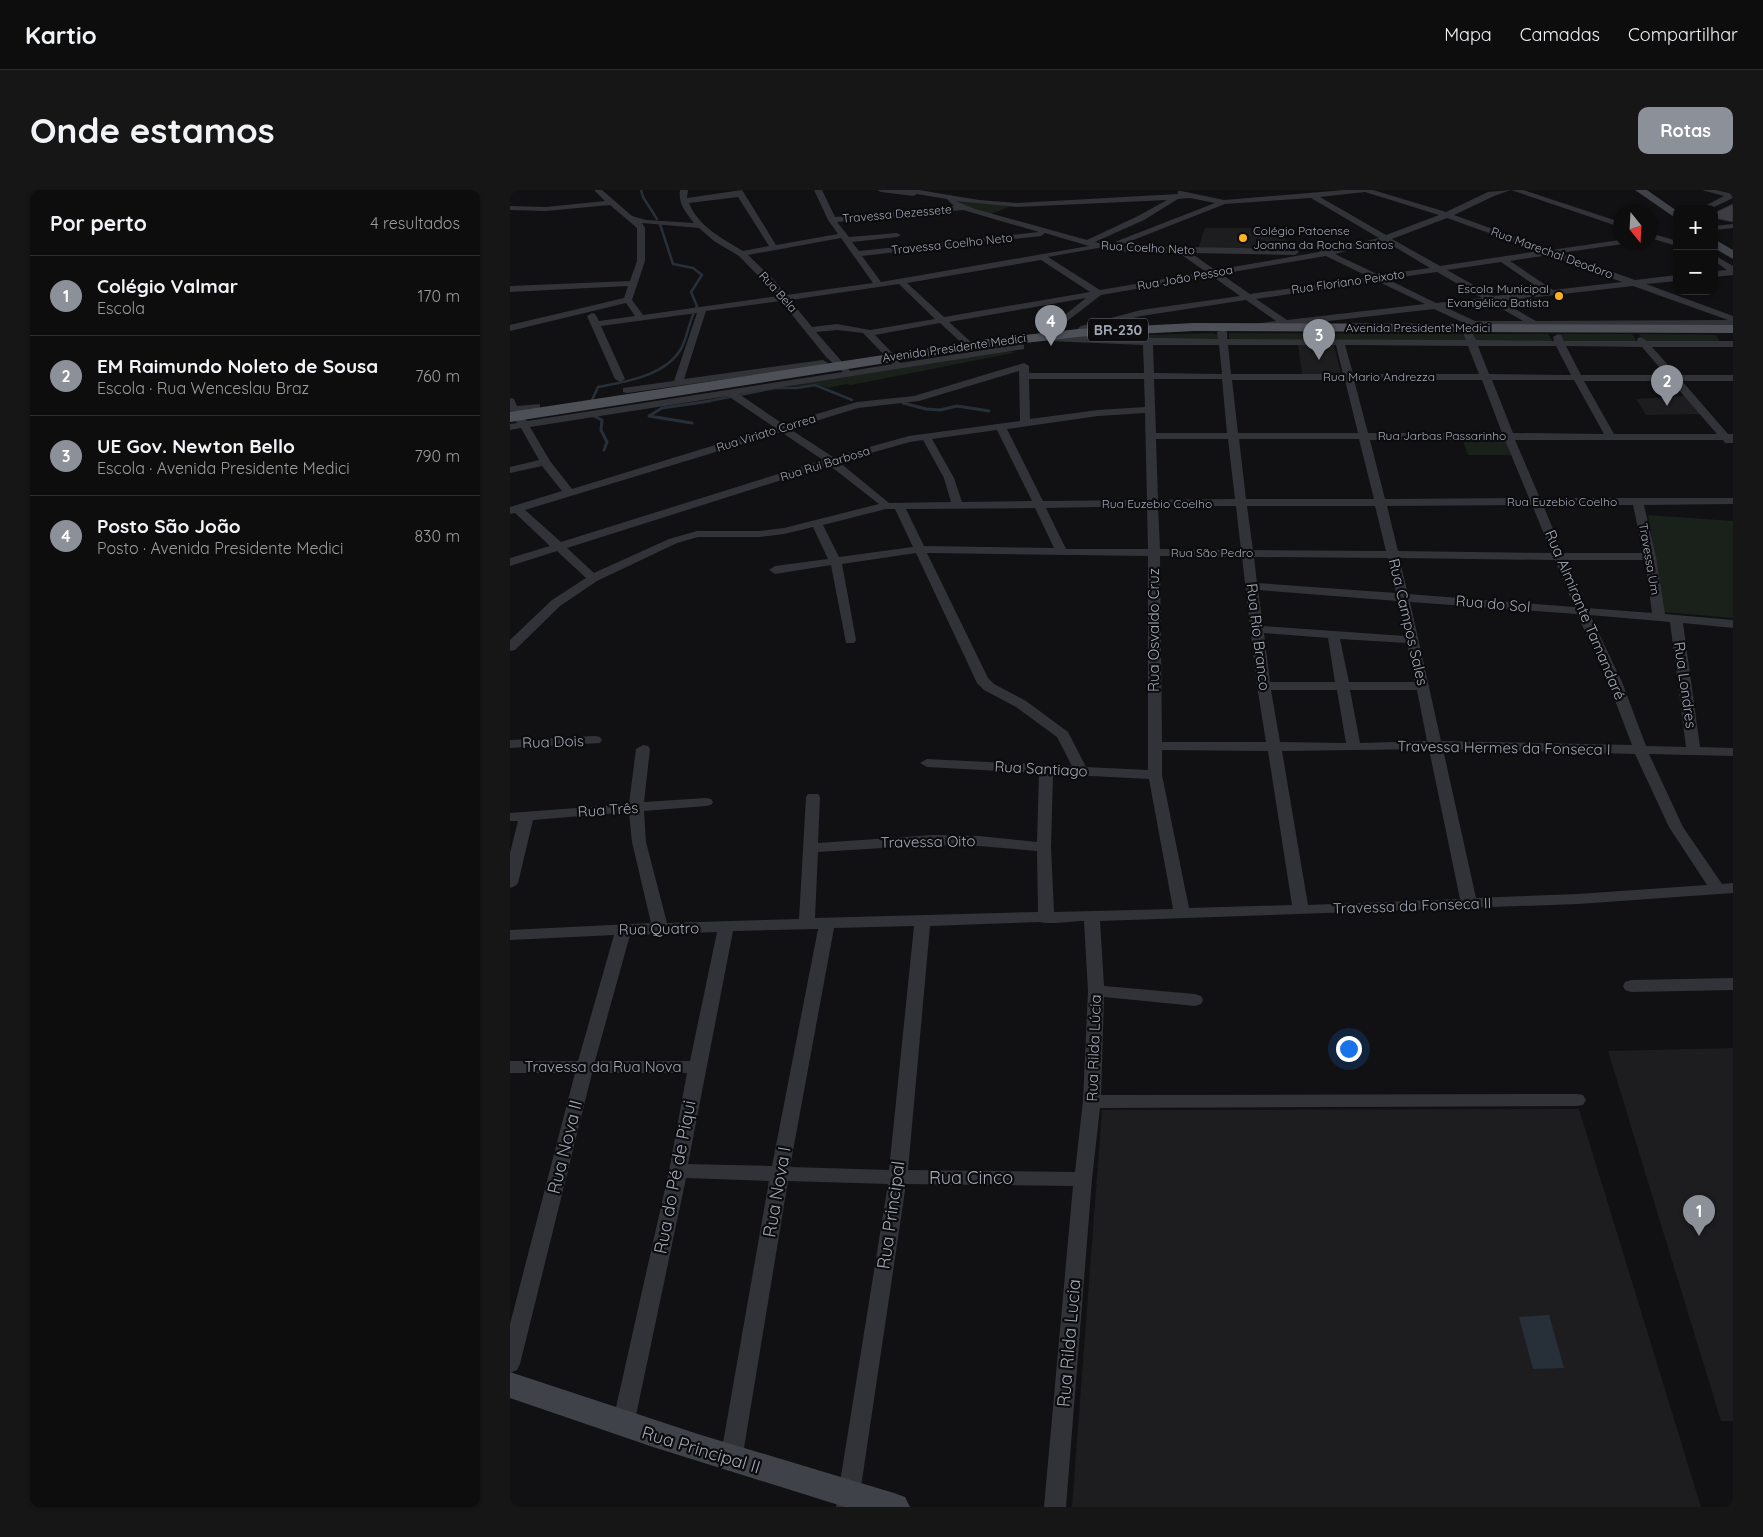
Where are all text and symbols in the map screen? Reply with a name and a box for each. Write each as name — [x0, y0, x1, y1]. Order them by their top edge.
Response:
text: Kartio — [25, 20, 97, 50]
text: Mapa — [1444, 23, 1492, 46]
text: Camadas — [1520, 23, 1600, 46]
text: Compartilhar — [1628, 23, 1738, 46]
button: Rotas — [1638, 107, 1733, 154]
text: Onde estamos — [30, 108, 275, 152]
street label: Travessa Dezessete — [842, 201, 953, 226]
north arrow — [1613, 205, 1658, 250]
map controls — [1673, 205, 1718, 295]
button: + — [1673, 205, 1718, 250]
text: Por perto — [50, 210, 147, 236]
text: 4 resultados — [370, 213, 460, 233]
place label: Colégio Patoense Joanna da Rocha Santos — [1253, 223, 1394, 252]
street label: Rua Marechal Deodoro — [1489, 223, 1615, 282]
street label: Travessa Coelho Neto — [891, 230, 1013, 257]
marker: Colégio Patoense Joanna da Rocha Santos — [1237, 232, 1249, 244]
street label: Rua Coelho Neto — [1101, 238, 1195, 257]
button: − — [1673, 250, 1718, 295]
street label: Rua João Pessoa — [1136, 262, 1234, 293]
street label: Rua Floriano Peixoto — [1290, 266, 1406, 297]
street label: Rua Bela — [756, 268, 801, 315]
text: Colégio Valmar — [97, 274, 238, 298]
place label: Escola Municipal Evangélica Batista — [1447, 281, 1549, 310]
text: 1 — [63, 286, 69, 306]
text: 170 m — [417, 286, 460, 306]
marker: Escola Municipal Evangélica Batista — [1553, 290, 1565, 302]
text: Escola — [97, 298, 145, 318]
pin: 4 — [1035, 305, 1067, 346]
road number: BR-230 — [1088, 318, 1148, 342]
pin: 3 — [1303, 319, 1335, 360]
street label: Avenida Presidente Medici — [1346, 320, 1490, 335]
street label: Avenida Presidente Medici — [881, 330, 1027, 365]
text: EM Raimundo Noleto de Sousa — [97, 354, 378, 378]
pin: 2 — [1651, 365, 1683, 406]
text: 2 — [61, 366, 71, 386]
text: 760 m — [415, 366, 460, 386]
street label: Rua Mario Andrezza — [1323, 369, 1435, 384]
text: Escola · Rua Wenceslau Braz — [97, 378, 309, 398]
street label: Rua Viriato Correa — [714, 410, 817, 455]
street label: Rua Jarbas Passarinho — [1378, 428, 1506, 443]
text: UE Gov. Newton Bello — [97, 434, 295, 458]
street label: Rua Rui Barbosa — [778, 443, 872, 484]
text: 3 — [62, 446, 70, 466]
text: 790 m — [414, 446, 460, 466]
text: Escola · Avenida Presidente Medici — [97, 458, 350, 478]
street label: Rua Euzebio Coelho — [1507, 494, 1617, 509]
street label: Rua Euzebio Coelho — [1102, 496, 1212, 511]
text: Posto São João — [97, 514, 241, 538]
street label: Travessa Um — [1636, 522, 1663, 596]
text: 4 — [61, 526, 71, 546]
text: 830 m — [414, 526, 460, 546]
street label: Rua Almirante Tamandaré — [1541, 527, 1630, 703]
text: Posto · Avenida Presidente Medici — [97, 538, 343, 558]
street label: Rua São Pedro — [1171, 545, 1253, 560]
street label: Rua Campos Sales — [1385, 557, 1432, 687]
street label: Rua Osvaldo Cruz — [1144, 568, 1163, 692]
street label: Rua Rio Branco — [1242, 582, 1275, 692]
street label: Rua do Sol — [1455, 591, 1531, 616]
street label: Rua Londres — [1670, 640, 1701, 730]
street label: Rua Dois — [522, 731, 584, 752]
street label: Travessa Hermes da Fonseca I — [1397, 736, 1611, 759]
street label: Rua Santiago — [994, 757, 1088, 780]
street label: Rua Três — [577, 798, 639, 821]
street label: Travessa Oito — [880, 831, 976, 852]
street label: Travessa da Fonseca II — [1332, 893, 1492, 918]
street label: Rua Quatro — [619, 918, 699, 939]
street label: Rua Rilda Lúcia — [1082, 994, 1105, 1102]
your location — [1336, 1036, 1362, 1062]
street label: Travessa da Rua Nova — [524, 1057, 682, 1076]
street label: Rua Nova II — [542, 1097, 587, 1196]
street label: Rua do Pé de Piqui — [648, 1098, 701, 1256]
street label: Rua Nova I — [757, 1145, 796, 1239]
street label: Rua Principal — [872, 1159, 909, 1271]
street label: Rua Cinco — [929, 1166, 1013, 1189]
pin: 1 — [1683, 1195, 1715, 1236]
street label: Rua Rilda Lucia — [1051, 1278, 1086, 1408]
street label: Rua Principal II — [639, 1421, 763, 1478]

